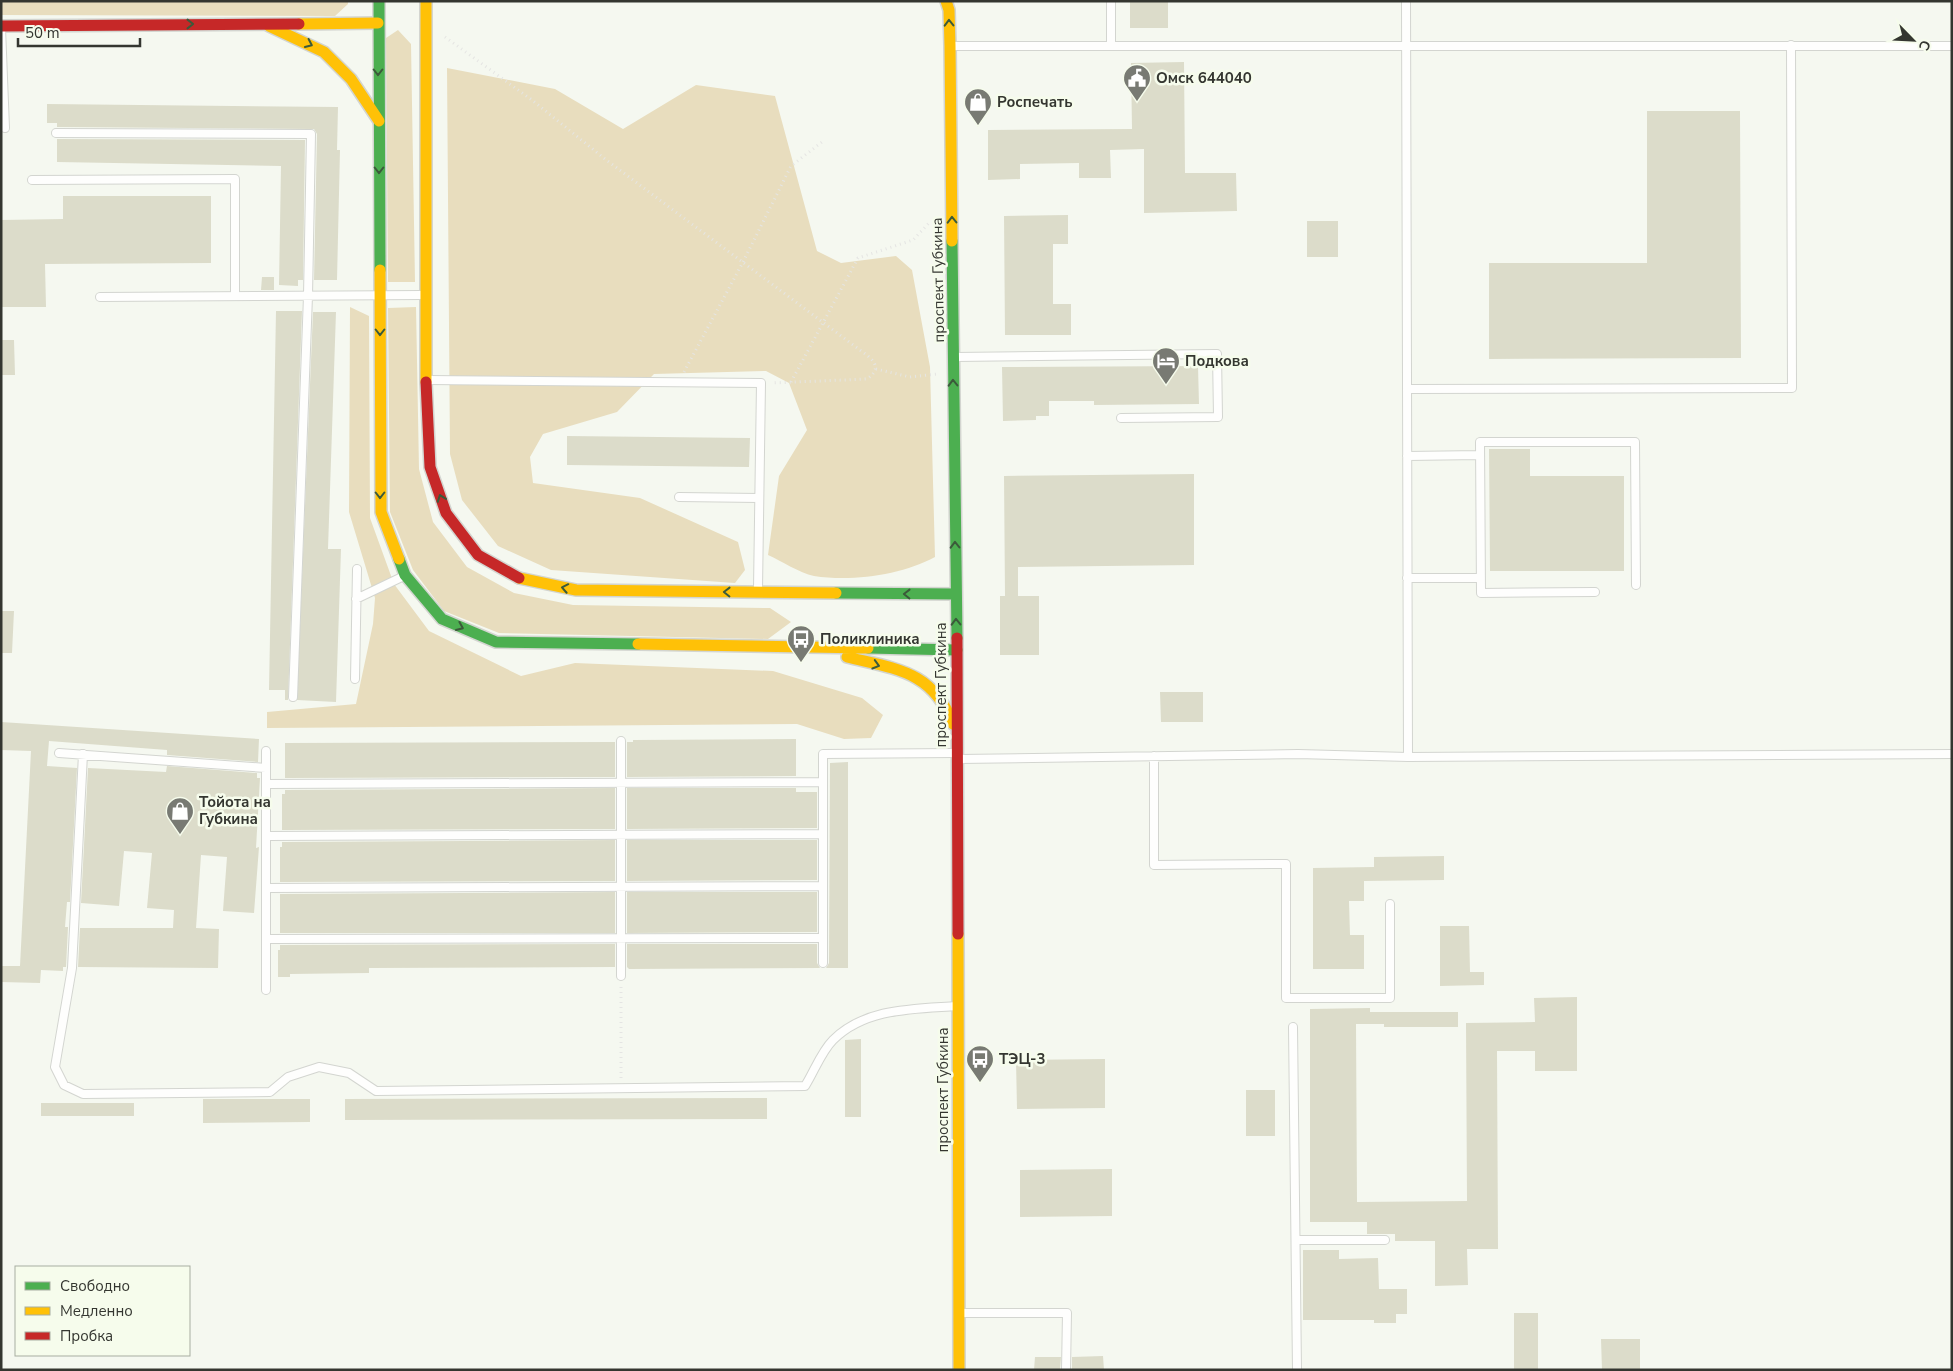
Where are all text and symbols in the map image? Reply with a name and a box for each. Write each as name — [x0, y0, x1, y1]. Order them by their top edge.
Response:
scale bar — [18, 15, 140, 47]
north arrow — [1888, 15, 1938, 65]
one-way arrow — [186, 19, 194, 29]
one-way arrow — [944, 19, 955, 27]
text: 50 m — [25, 23, 60, 43]
text: С — [1914, 37, 1935, 54]
one-way arrow — [304, 38, 313, 49]
public building icon: Омск 644040 — [1122, 63, 1152, 102]
one-way arrow — [373, 68, 383, 76]
place label: Омск 644040 — [1156, 68, 1252, 88]
shop icon: Роспечать — [963, 87, 993, 126]
place label: Роспечать — [997, 92, 1072, 112]
one-way arrow — [374, 166, 384, 174]
one-way arrow — [947, 216, 957, 224]
street label: проспект Губкина — [927, 217, 949, 343]
one-way arrow — [375, 328, 385, 336]
hotel icon: Подкова — [1151, 346, 1181, 385]
place label: Подкова — [1185, 351, 1249, 371]
one-way arrow — [948, 379, 959, 387]
one-way arrow — [375, 491, 385, 499]
one-way arrow — [437, 494, 447, 503]
one-way arrow — [950, 541, 960, 549]
one-way arrow — [560, 583, 569, 593]
one-way arrow — [723, 587, 730, 597]
one-way arrow — [903, 588, 911, 599]
one-way arrow — [951, 618, 962, 626]
one-way arrow — [455, 620, 464, 631]
street label: проспект Губкина — [931, 622, 951, 748]
bus stop icon: Поликлиника — [786, 624, 816, 663]
place label: Поликлиника — [820, 629, 920, 649]
one-way arrow — [871, 659, 880, 669]
place label: Тойота на Губкина — [199, 792, 271, 829]
shop icon: Тойота на Губкина — [165, 796, 195, 835]
street label: проспект Губкина — [933, 1027, 953, 1153]
bus stop icon: ТЭЦ-3 — [965, 1044, 995, 1083]
place label: ТЭЦ-3 — [999, 1049, 1045, 1069]
legend — [15, 1266, 190, 1356]
text: Свободно — [60, 1276, 130, 1296]
text: Медленно — [60, 1301, 133, 1321]
text: Пробка — [60, 1326, 113, 1346]

